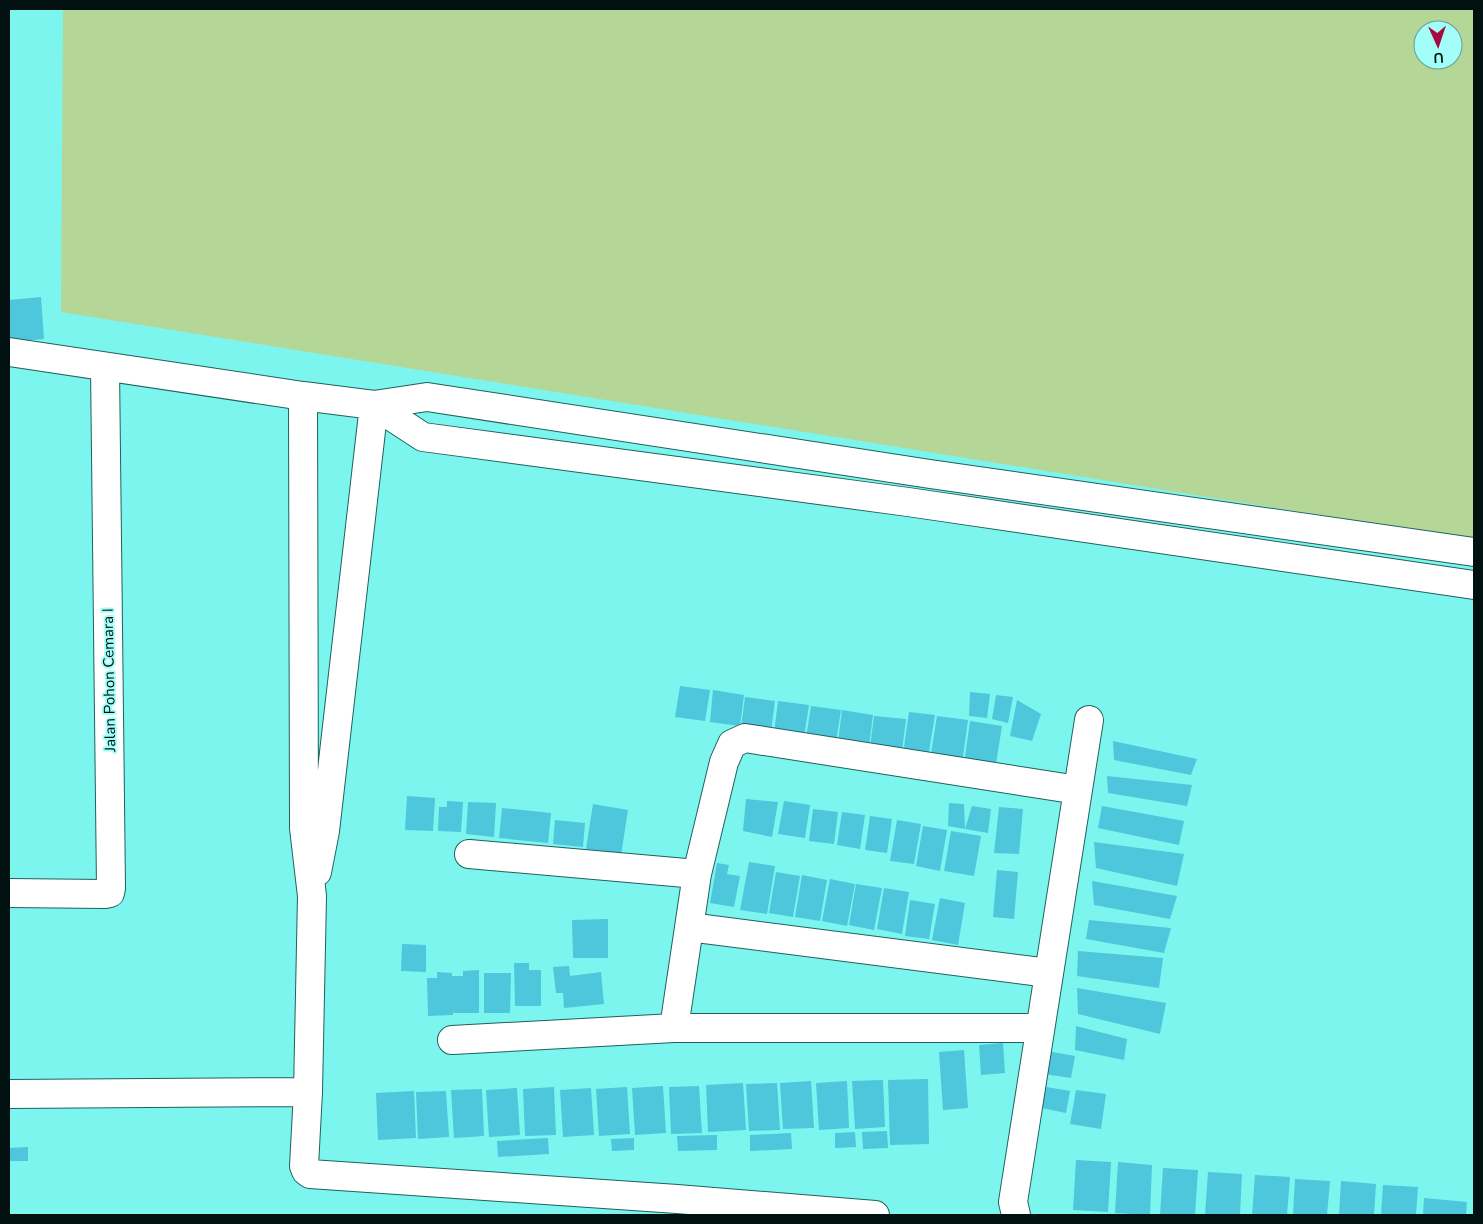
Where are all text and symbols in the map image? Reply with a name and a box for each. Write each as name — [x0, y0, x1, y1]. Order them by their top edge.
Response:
north arrow — [1413, 20, 1463, 70]
text: U — [1433, 48, 1444, 67]
street label: Jalan Pohon Cemara I — [98, 608, 120, 753]

